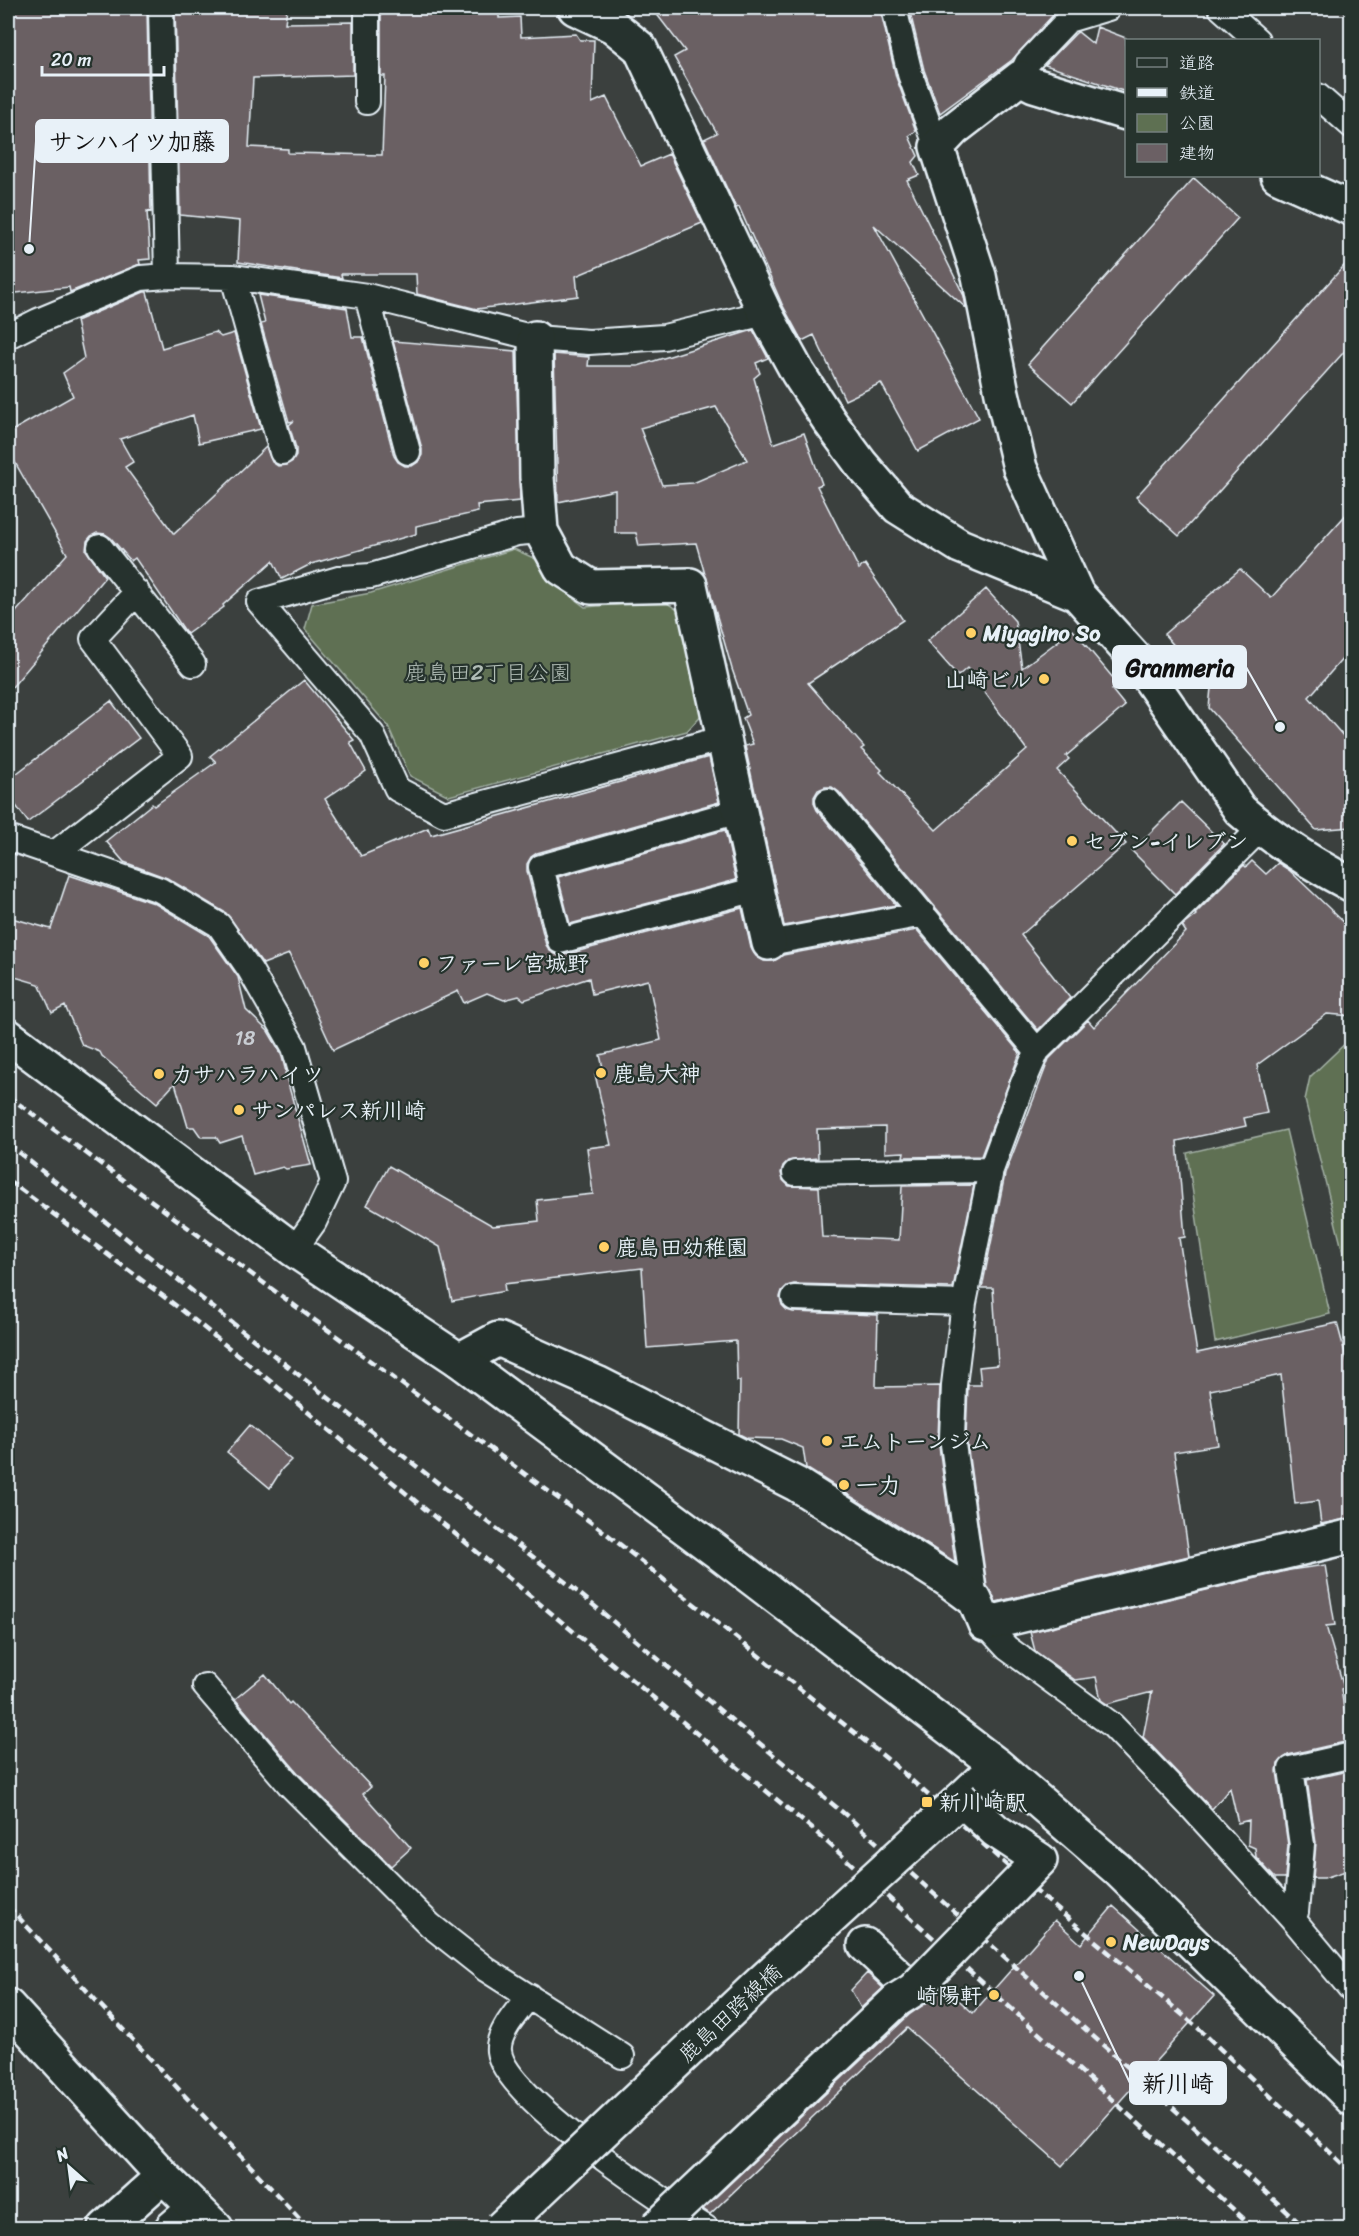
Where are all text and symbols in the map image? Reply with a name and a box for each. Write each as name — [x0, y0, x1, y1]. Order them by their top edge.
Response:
scale bar — [42, 39, 164, 77]
legend — [1125, 39, 1320, 177]
text: 20 m — [51, 44, 91, 76]
text: 道路 — [1179, 47, 1215, 79]
text: 鉄道 — [1179, 77, 1215, 109]
text: 公園 — [1179, 107, 1215, 139]
callout: サンハイツ加藤 — [36, 120, 228, 162]
text: サンハイツ加藤 — [48, 121, 216, 163]
text: 建物 — [1179, 137, 1215, 169]
place label: Miyagino So — [982, 614, 1101, 653]
marker: Miyagino So — [964, 626, 978, 640]
callout: Granmeria — [1113, 646, 1246, 688]
text: Granmeria — [1125, 647, 1235, 689]
park label: 鹿島田2丁目公園 — [405, 653, 571, 692]
place label: 山崎ビル — [944, 660, 1032, 699]
marker: 山崎ビル — [1037, 672, 1051, 686]
place label: セブン-イレブン — [1084, 822, 1248, 861]
marker: セブン-イレブン — [1065, 834, 1079, 848]
place label: ファーレ宮城野 — [436, 944, 589, 983]
marker: ファーレ宮城野 — [417, 956, 431, 970]
house number: 18 — [235, 1021, 255, 1056]
place label: 鹿島大神 — [613, 1054, 701, 1093]
place label: カサハラハイツ — [171, 1055, 324, 1094]
marker: 鹿島大神 — [594, 1066, 608, 1080]
marker: カサハラハイツ — [152, 1067, 166, 1081]
place label: サンパレス新川崎 — [251, 1091, 426, 1130]
marker: サンパレス新川崎 — [232, 1103, 246, 1117]
place label: 鹿島田幼稚園 — [616, 1228, 748, 1267]
marker: 鹿島田幼稚園 — [597, 1240, 611, 1254]
place label: エムトーンジム — [839, 1422, 991, 1461]
marker: エムトーンジム — [820, 1434, 834, 1448]
place label: 一力 — [856, 1466, 900, 1505]
marker: 一力 — [837, 1478, 851, 1492]
place label: 新川崎駅 — [939, 1783, 1027, 1822]
marker: 新川崎駅 — [920, 1795, 934, 1809]
place label: NewDays — [1122, 1923, 1210, 1962]
marker: NewDays — [1104, 1935, 1118, 1949]
street label: 鹿島田跨線橋 — [668, 1954, 792, 2072]
place label: 崎陽軒 — [916, 1976, 982, 2015]
marker: 崎陽軒 — [987, 1988, 1001, 2002]
callout: 新川崎 — [1130, 2062, 1226, 2104]
text: 新川崎 — [1142, 2063, 1214, 2105]
north arrow — [39, 2137, 99, 2197]
text: N — [50, 2138, 75, 2170]

